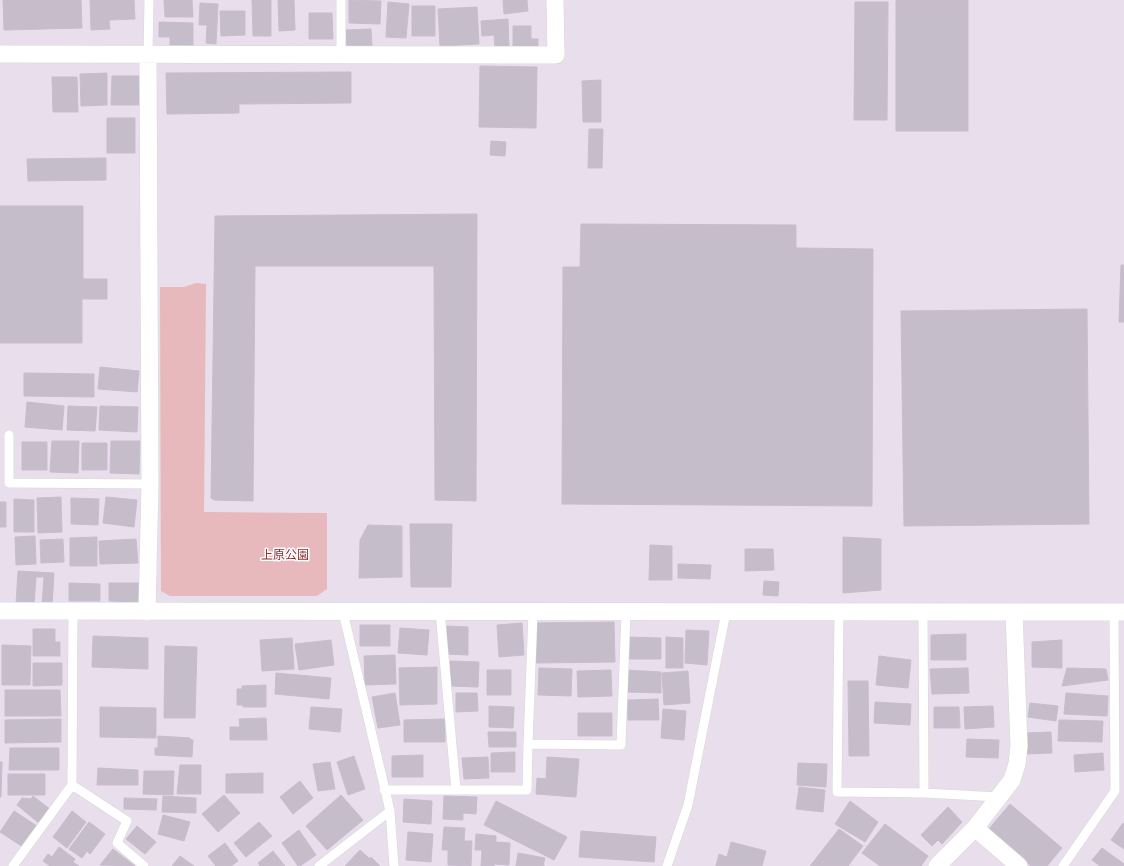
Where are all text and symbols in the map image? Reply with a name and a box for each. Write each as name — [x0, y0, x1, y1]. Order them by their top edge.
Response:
park label: 上原公園 — [261, 547, 309, 563]

